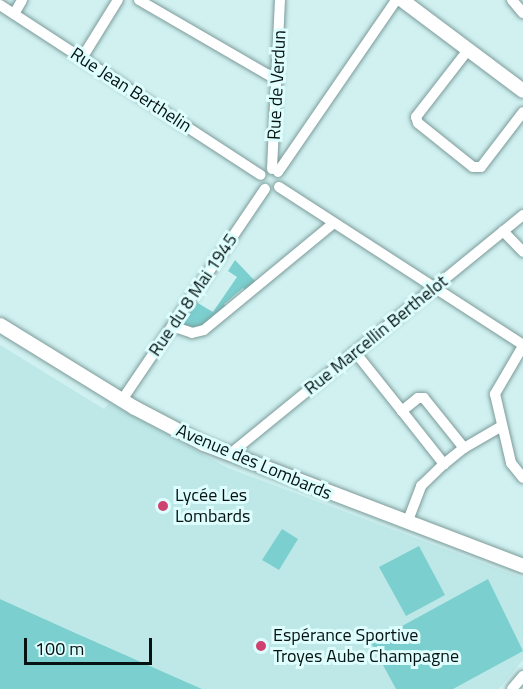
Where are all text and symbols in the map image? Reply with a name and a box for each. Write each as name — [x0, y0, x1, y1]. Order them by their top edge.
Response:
street label: Rue de Verdun — [263, 30, 291, 140]
street label: Rue Jean Berthelin — [67, 43, 195, 137]
street label: Rue du 8 Mai 1945 — [144, 230, 242, 360]
street label: Rue Marcellin Berthelot — [300, 271, 452, 399]
street label: Avenue des Lombards — [173, 419, 335, 505]
place label: Lycée Les Lombards — [175, 485, 250, 528]
marker: Lycée Les Lombards — [156, 499, 170, 513]
place label: Espérance Sportive Troyes Aube Champagne — [273, 625, 459, 668]
scale bar — [27, 626, 154, 664]
text: 100 m — [35, 635, 84, 662]
marker: Espérance Sportive Troyes Aube Champagne — [254, 639, 268, 653]

